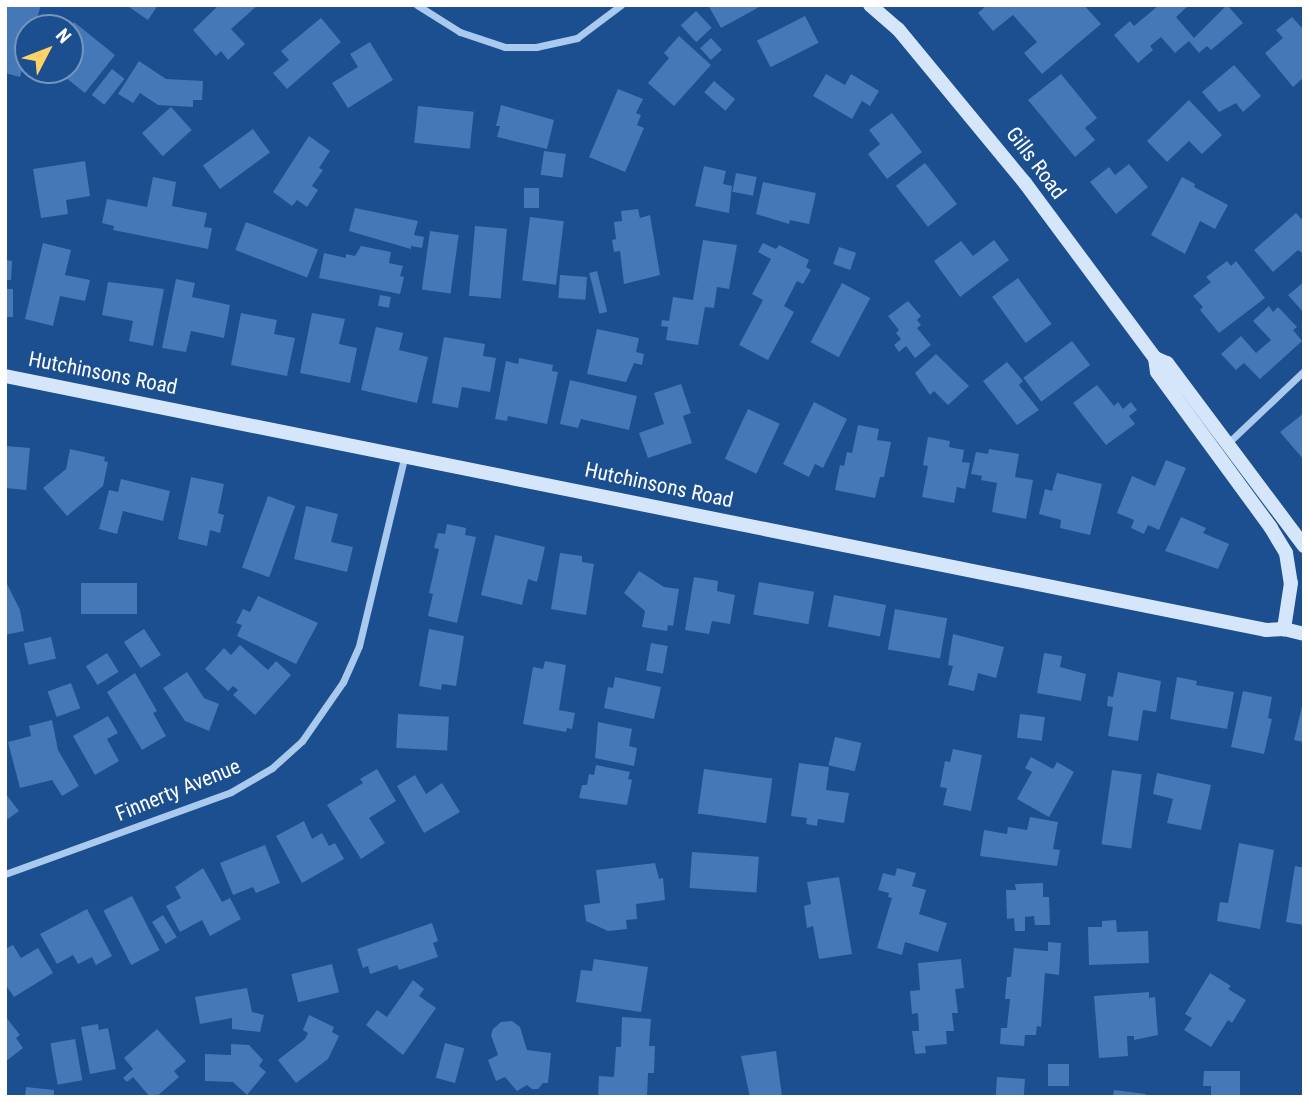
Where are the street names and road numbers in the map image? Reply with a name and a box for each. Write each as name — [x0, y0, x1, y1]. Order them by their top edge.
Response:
street label: Gills Road — [1001, 122, 1071, 204]
street label: Hutchinsons Road — [26, 346, 180, 400]
street label: Hutchinsons Road — [582, 457, 736, 513]
street label: Finnerty Avenue — [112, 754, 244, 826]

